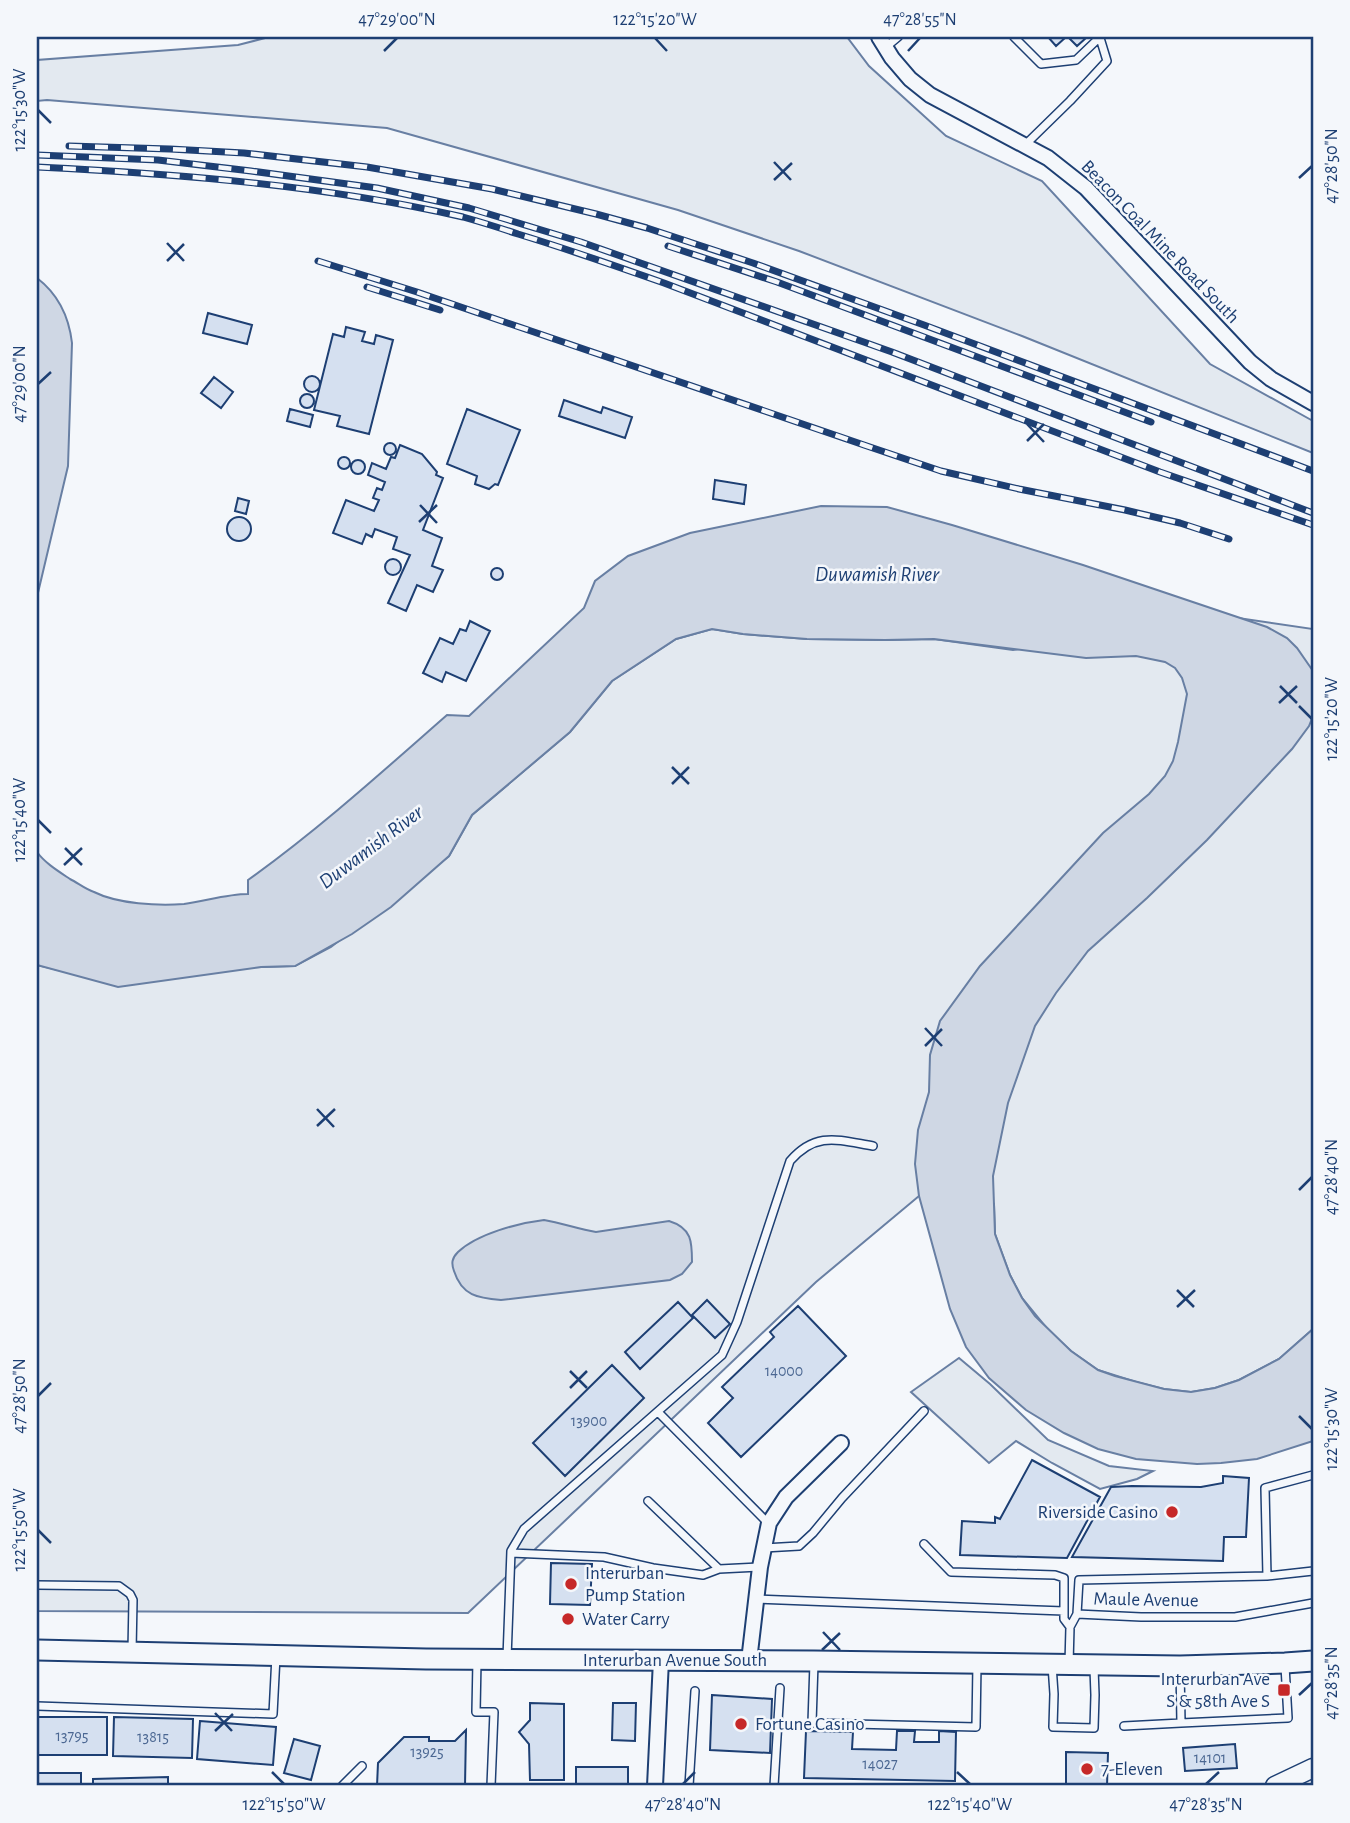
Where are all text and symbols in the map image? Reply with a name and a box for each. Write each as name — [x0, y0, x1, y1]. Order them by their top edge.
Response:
text: 47°29'00"N — [358, 11, 436, 29]
text: 122°15'20"W — [613, 11, 697, 29]
text: 47°28'55"N — [883, 11, 957, 29]
text: 122°15'30"W — [11, 69, 29, 151]
text: 47°28'50"N — [1323, 128, 1341, 204]
street label: Beacon Coal Mine Road South — [1077, 157, 1243, 327]
text: 47°29'00"N — [11, 345, 29, 423]
water label: Duwamish River — [815, 564, 940, 585]
text: 122°15'20"W — [1323, 677, 1341, 761]
text: 122°15'40"W — [11, 778, 29, 862]
water label: Duwamish River — [315, 801, 428, 893]
text: 47°28'40"N — [1323, 1139, 1341, 1215]
text: 47°28'50"N — [11, 1358, 29, 1434]
house number: 14000 — [765, 1363, 803, 1379]
text: 122°15'30"W — [1323, 1388, 1341, 1470]
house number: 13900 — [571, 1413, 607, 1429]
text: 122°15'50"W — [11, 1489, 29, 1571]
place label: Riverside Casino — [1037, 1503, 1158, 1522]
marker: Riverside Casino — [1164, 1504, 1180, 1520]
place label: Interurban Pump Station — [585, 1564, 686, 1605]
marker: Interurban Pump Station — [563, 1576, 579, 1592]
street label: Maule Avenue — [1093, 1590, 1199, 1610]
place label: Water Carry — [582, 1610, 670, 1629]
marker: Water Carry — [560, 1611, 576, 1627]
text: 47°28'35"N — [1323, 1646, 1341, 1720]
street label: Interurban Avenue South — [583, 1651, 767, 1670]
place label: Interurban Ave S & 58th Ave S — [1161, 1670, 1270, 1711]
marker: Interurban Ave S & 58th Ave S — [1276, 1682, 1292, 1698]
place label: Fortune Casino — [755, 1715, 865, 1734]
marker: Fortune Casino — [733, 1716, 749, 1732]
house number: 13795 — [56, 1728, 88, 1744]
house number: 13815 — [137, 1729, 169, 1745]
house number: 13925 — [410, 1744, 444, 1760]
house number: 14101 — [1194, 1750, 1226, 1766]
house number: 14027 — [862, 1756, 898, 1772]
place label: 7-Eleven — [1101, 1760, 1163, 1779]
marker: 7-Eleven — [1079, 1761, 1095, 1777]
text: 122°15'50"W — [243, 1796, 325, 1814]
text: 47°28'40"N — [645, 1796, 721, 1814]
text: 122°15'40"W — [928, 1796, 1012, 1814]
text: 47°28'35"N — [1169, 1796, 1243, 1814]

